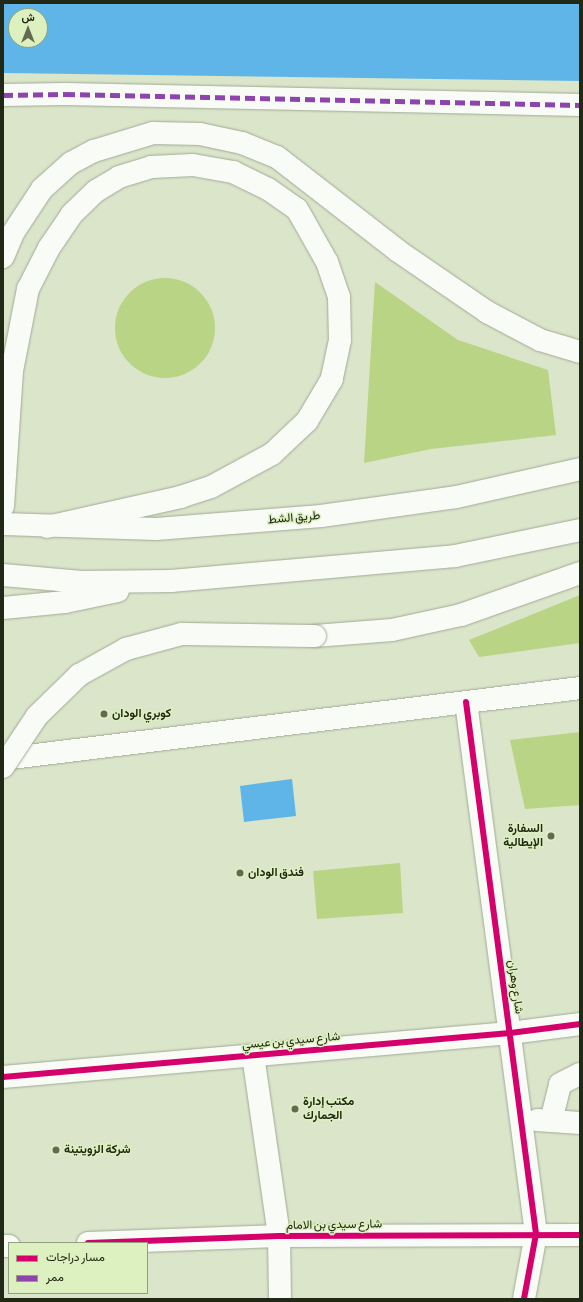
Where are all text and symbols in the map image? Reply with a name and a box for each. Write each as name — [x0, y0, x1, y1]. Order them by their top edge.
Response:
north arrow — [8, 8, 48, 48]
text: ش — [21, 11, 35, 23]
street label: طريق الشط — [267, 509, 321, 527]
place label: كوبري الودان — [112, 707, 171, 721]
marker: كوبري الودان — [99, 709, 109, 719]
place label: السفارة الإيطالية — [503, 822, 543, 850]
marker: السفارة الإيطالية — [546, 831, 556, 841]
place label: فندق الودان — [248, 866, 304, 880]
marker: فندق الودان — [235, 868, 245, 878]
street label: شارع وهران — [504, 959, 526, 1015]
street label: شارع سيدي بن عيسي — [241, 1030, 341, 1052]
place label: مكتب إدارة الجمارك — [303, 1095, 354, 1123]
marker: مكتب إدارة الجمارك — [290, 1104, 300, 1114]
place label: شركة الزويتينة — [64, 1143, 131, 1157]
marker: شركة الزويتينة — [51, 1145, 61, 1155]
street label: شارع سيدي بن الامام — [286, 1217, 382, 1233]
legend — [8, 1242, 148, 1294]
text: مسار دراجات — [46, 1250, 105, 1264]
text: ممر — [46, 1270, 64, 1284]

